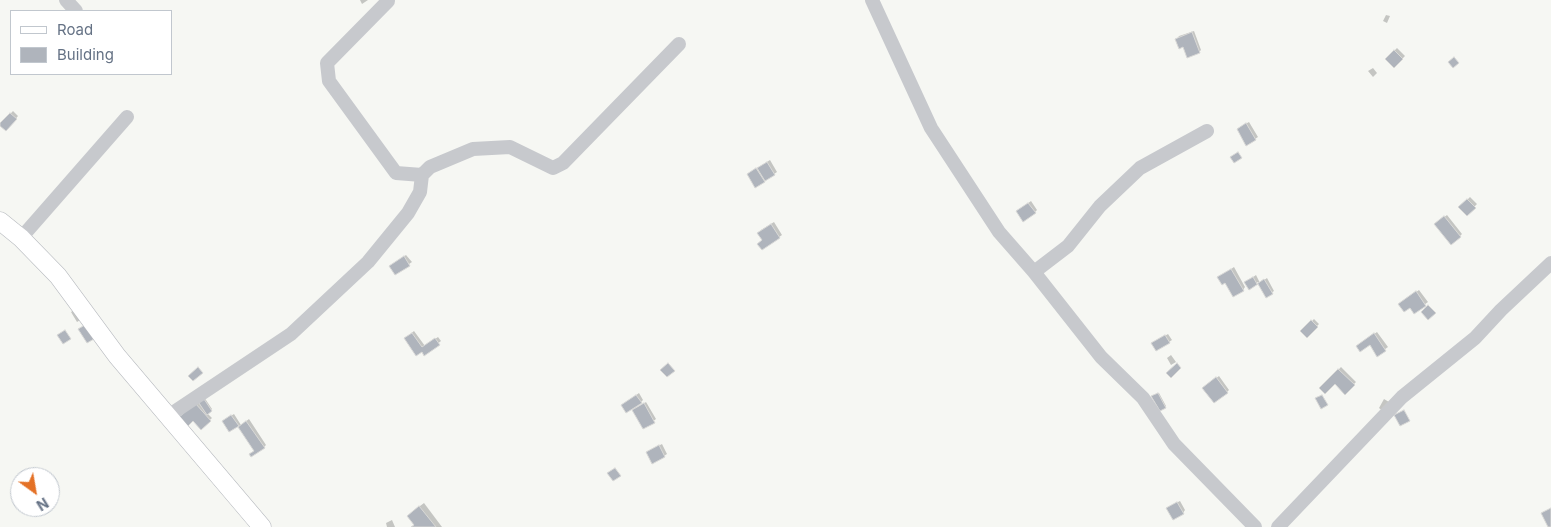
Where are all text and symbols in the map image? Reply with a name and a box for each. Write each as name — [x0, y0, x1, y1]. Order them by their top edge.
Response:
legend — [10, 10, 172, 75]
text: Road — [57, 20, 93, 39]
text: Building — [57, 45, 114, 64]
north arrow — [10, 467, 60, 517]
text: N — [34, 494, 52, 514]

